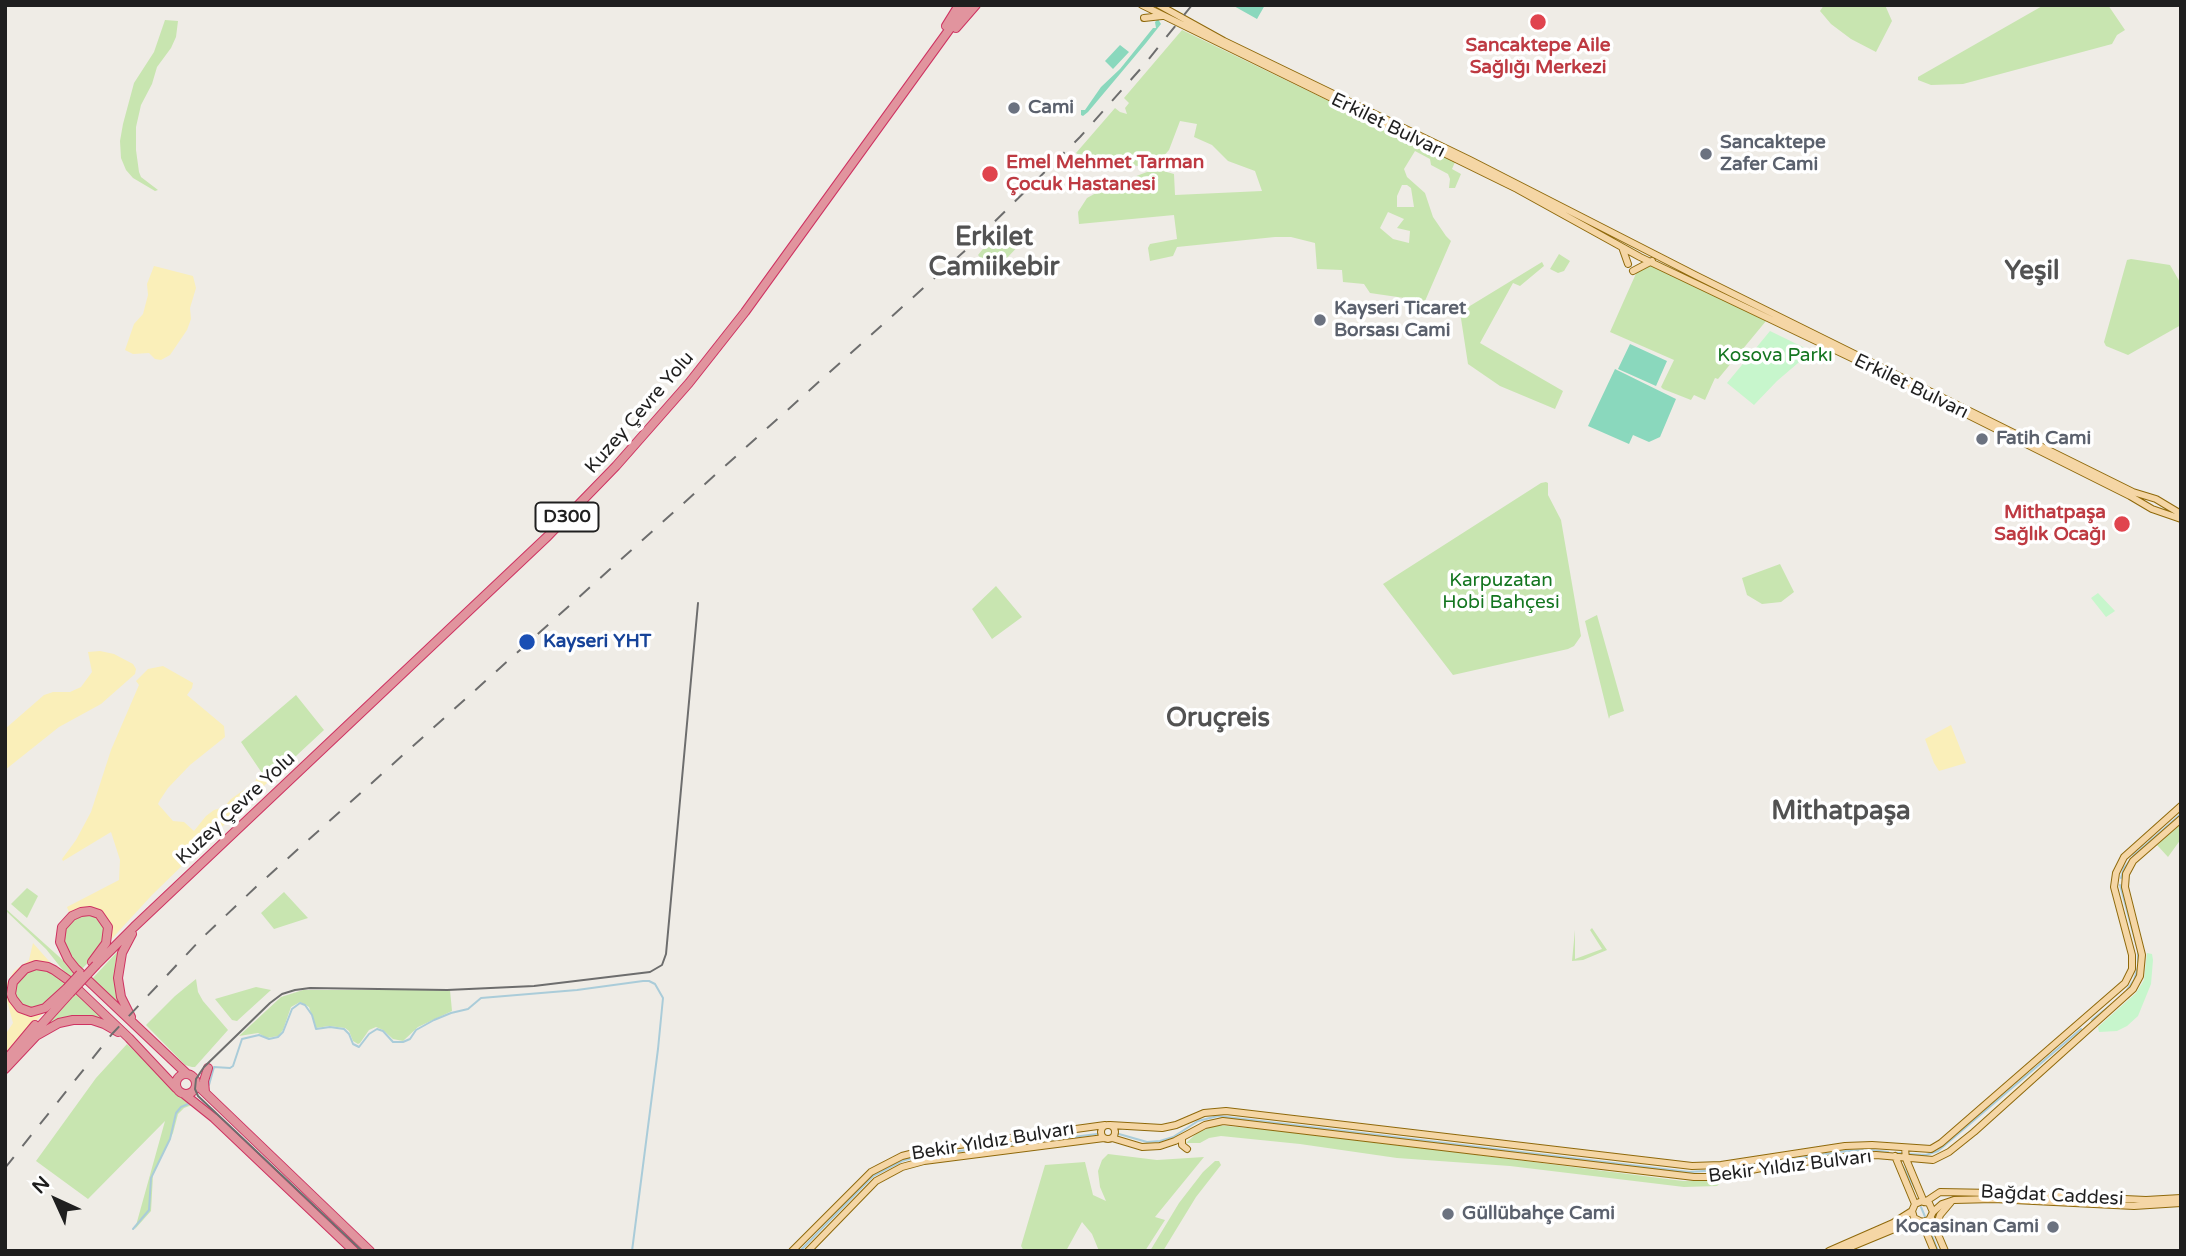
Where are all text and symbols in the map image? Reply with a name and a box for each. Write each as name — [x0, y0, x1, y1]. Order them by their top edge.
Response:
marker: Sancaktepe Aile Sağlığı Merkezi — [1528, 12, 1548, 32]
place label: Sancaktepe Aile Sağlığı Merkezi — [1466, 35, 1610, 79]
street label: Erkilet Bulvarı — [1327, 89, 1449, 163]
place label: Cami — [1028, 97, 1074, 119]
marker: Cami — [1006, 100, 1022, 116]
place label: Sancaktepe Zafer Cami — [1720, 132, 1826, 176]
marker: Sancaktepe Zafer Cami — [1698, 146, 1714, 162]
place label: Emel Mehmet Tarman Çocuk Hastanesi — [1006, 152, 1204, 196]
marker: Emel Mehmet Tarman Çocuk Hastanesi — [980, 164, 1000, 184]
district label: Erkilet Camiikebir — [929, 222, 1059, 284]
district label: Yeşil — [2005, 256, 2059, 288]
place label: Kayseri Ticaret Borsası Cami — [1334, 298, 1466, 342]
marker: Kayseri Ticaret Borsası Cami — [1312, 312, 1328, 328]
park label: Kosova Parkı — [1717, 345, 1833, 367]
street label: Kuzey Çevre Yolu — [581, 347, 699, 479]
street label: Erkilet Bulvarı — [1850, 350, 1972, 424]
place label: Fatih Cami — [1996, 428, 2091, 450]
marker: Fatih Cami — [1974, 431, 1990, 447]
place label: Mithatpaşa Sağlık Ocağı — [1994, 502, 2106, 546]
road number: D300 — [536, 503, 598, 532]
marker: Mithatpaşa Sağlık Ocağı — [2112, 514, 2132, 534]
park label: Karpuzatan Hobi Bahçesi — [1442, 570, 1560, 614]
place label: Kayseri YHT — [543, 631, 651, 653]
marker: Kayseri YHT — [517, 632, 537, 652]
district label: Oruçreis — [1166, 703, 1270, 735]
street label: Kuzey Çevre Yolu — [172, 748, 300, 870]
district label: Mithatpaşa — [1771, 796, 1911, 828]
street label: Bekir Yıldız Bulvarı — [910, 1118, 1076, 1166]
street label: Bekir Yıldız Bulvarı — [1707, 1146, 1873, 1188]
north arrow — [21, 1165, 91, 1235]
text: N — [28, 1172, 54, 1198]
street label: Bağdat Caddesi — [1980, 1181, 2124, 1211]
place label: Güllübahçe Cami — [1462, 1203, 1615, 1225]
marker: Güllübahçe Cami — [1440, 1206, 1456, 1222]
place label: Kocasinan Cami — [1895, 1216, 2039, 1238]
marker: Kocasinan Cami — [2045, 1219, 2061, 1235]

